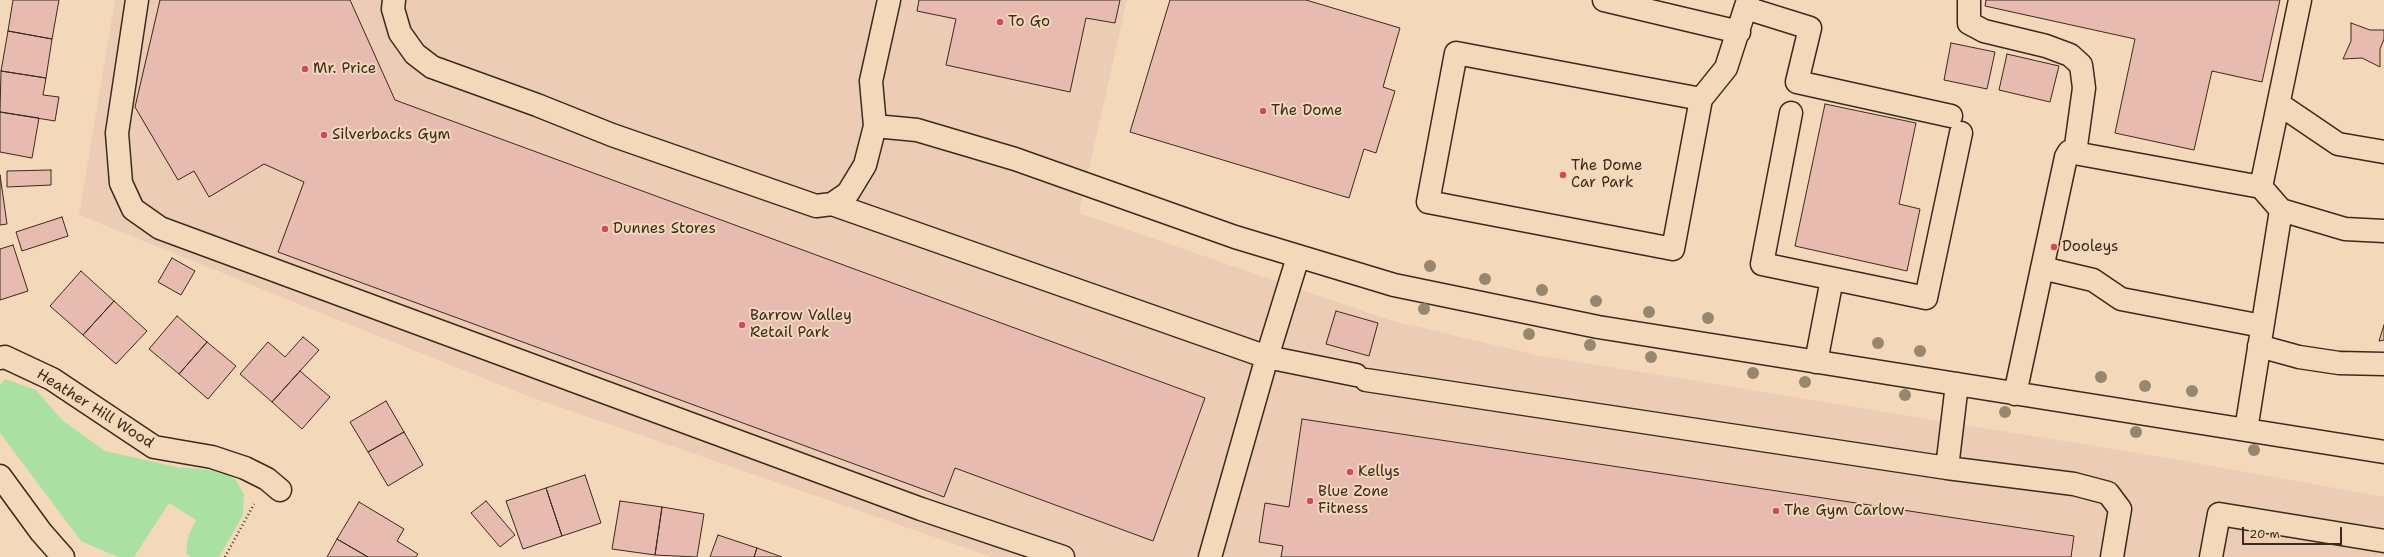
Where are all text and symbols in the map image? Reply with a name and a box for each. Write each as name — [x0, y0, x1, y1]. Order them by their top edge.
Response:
place label: To Go — [1008, 13, 1050, 31]
marker: To Go — [995, 17, 1005, 27]
place label: Mr. Price — [313, 60, 376, 78]
marker: Mr. Price — [300, 64, 310, 74]
place label: The Dome — [1271, 102, 1343, 120]
marker: The Dome — [1258, 106, 1268, 116]
place label: Silverbacks Gym — [332, 126, 450, 144]
marker: Silverbacks Gym — [319, 130, 329, 140]
place label: The Dome Car Park — [1571, 157, 1643, 192]
marker: The Dome Car Park — [1558, 170, 1568, 180]
place label: Dunnes Stores — [613, 220, 716, 238]
marker: Dunnes Stores — [600, 224, 610, 234]
place label: Dooleys — [2062, 238, 2119, 256]
marker: Dooleys — [2049, 242, 2059, 252]
place label: Barrow Valley Retail Park — [750, 307, 852, 342]
marker: Barrow Valley Retail Park — [737, 320, 747, 330]
street label: Heather Hill Wood — [33, 366, 157, 452]
place label: Kellys — [1358, 463, 1400, 481]
marker: Kellys — [1345, 467, 1355, 477]
place label: Blue Zone Fitness — [1318, 483, 1389, 518]
marker: Blue Zone Fitness — [1305, 496, 1315, 506]
place label: The Gym Carlow — [1784, 502, 1904, 520]
marker: The Gym Carlow — [1771, 506, 1781, 516]
scale bar — [2244, 519, 2344, 545]
text: 20 m — [2249, 526, 2280, 542]

